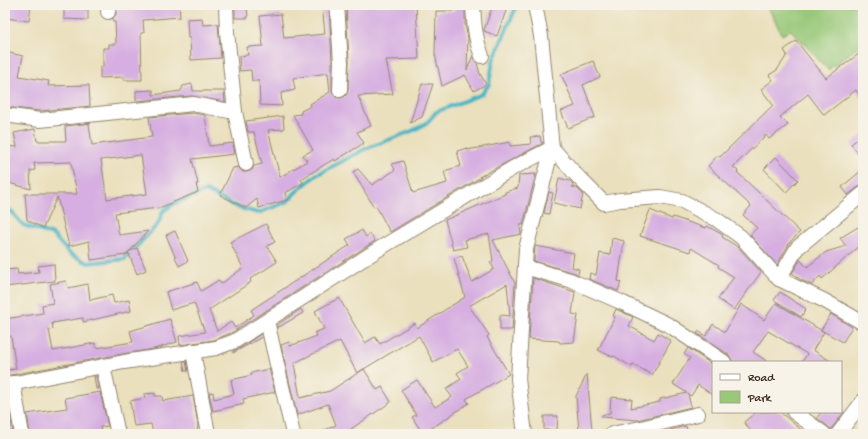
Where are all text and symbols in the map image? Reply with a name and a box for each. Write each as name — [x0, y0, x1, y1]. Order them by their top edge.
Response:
legend — [712, 361, 842, 413]
text: Road — [748, 372, 775, 386]
text: Park — [747, 392, 773, 406]

